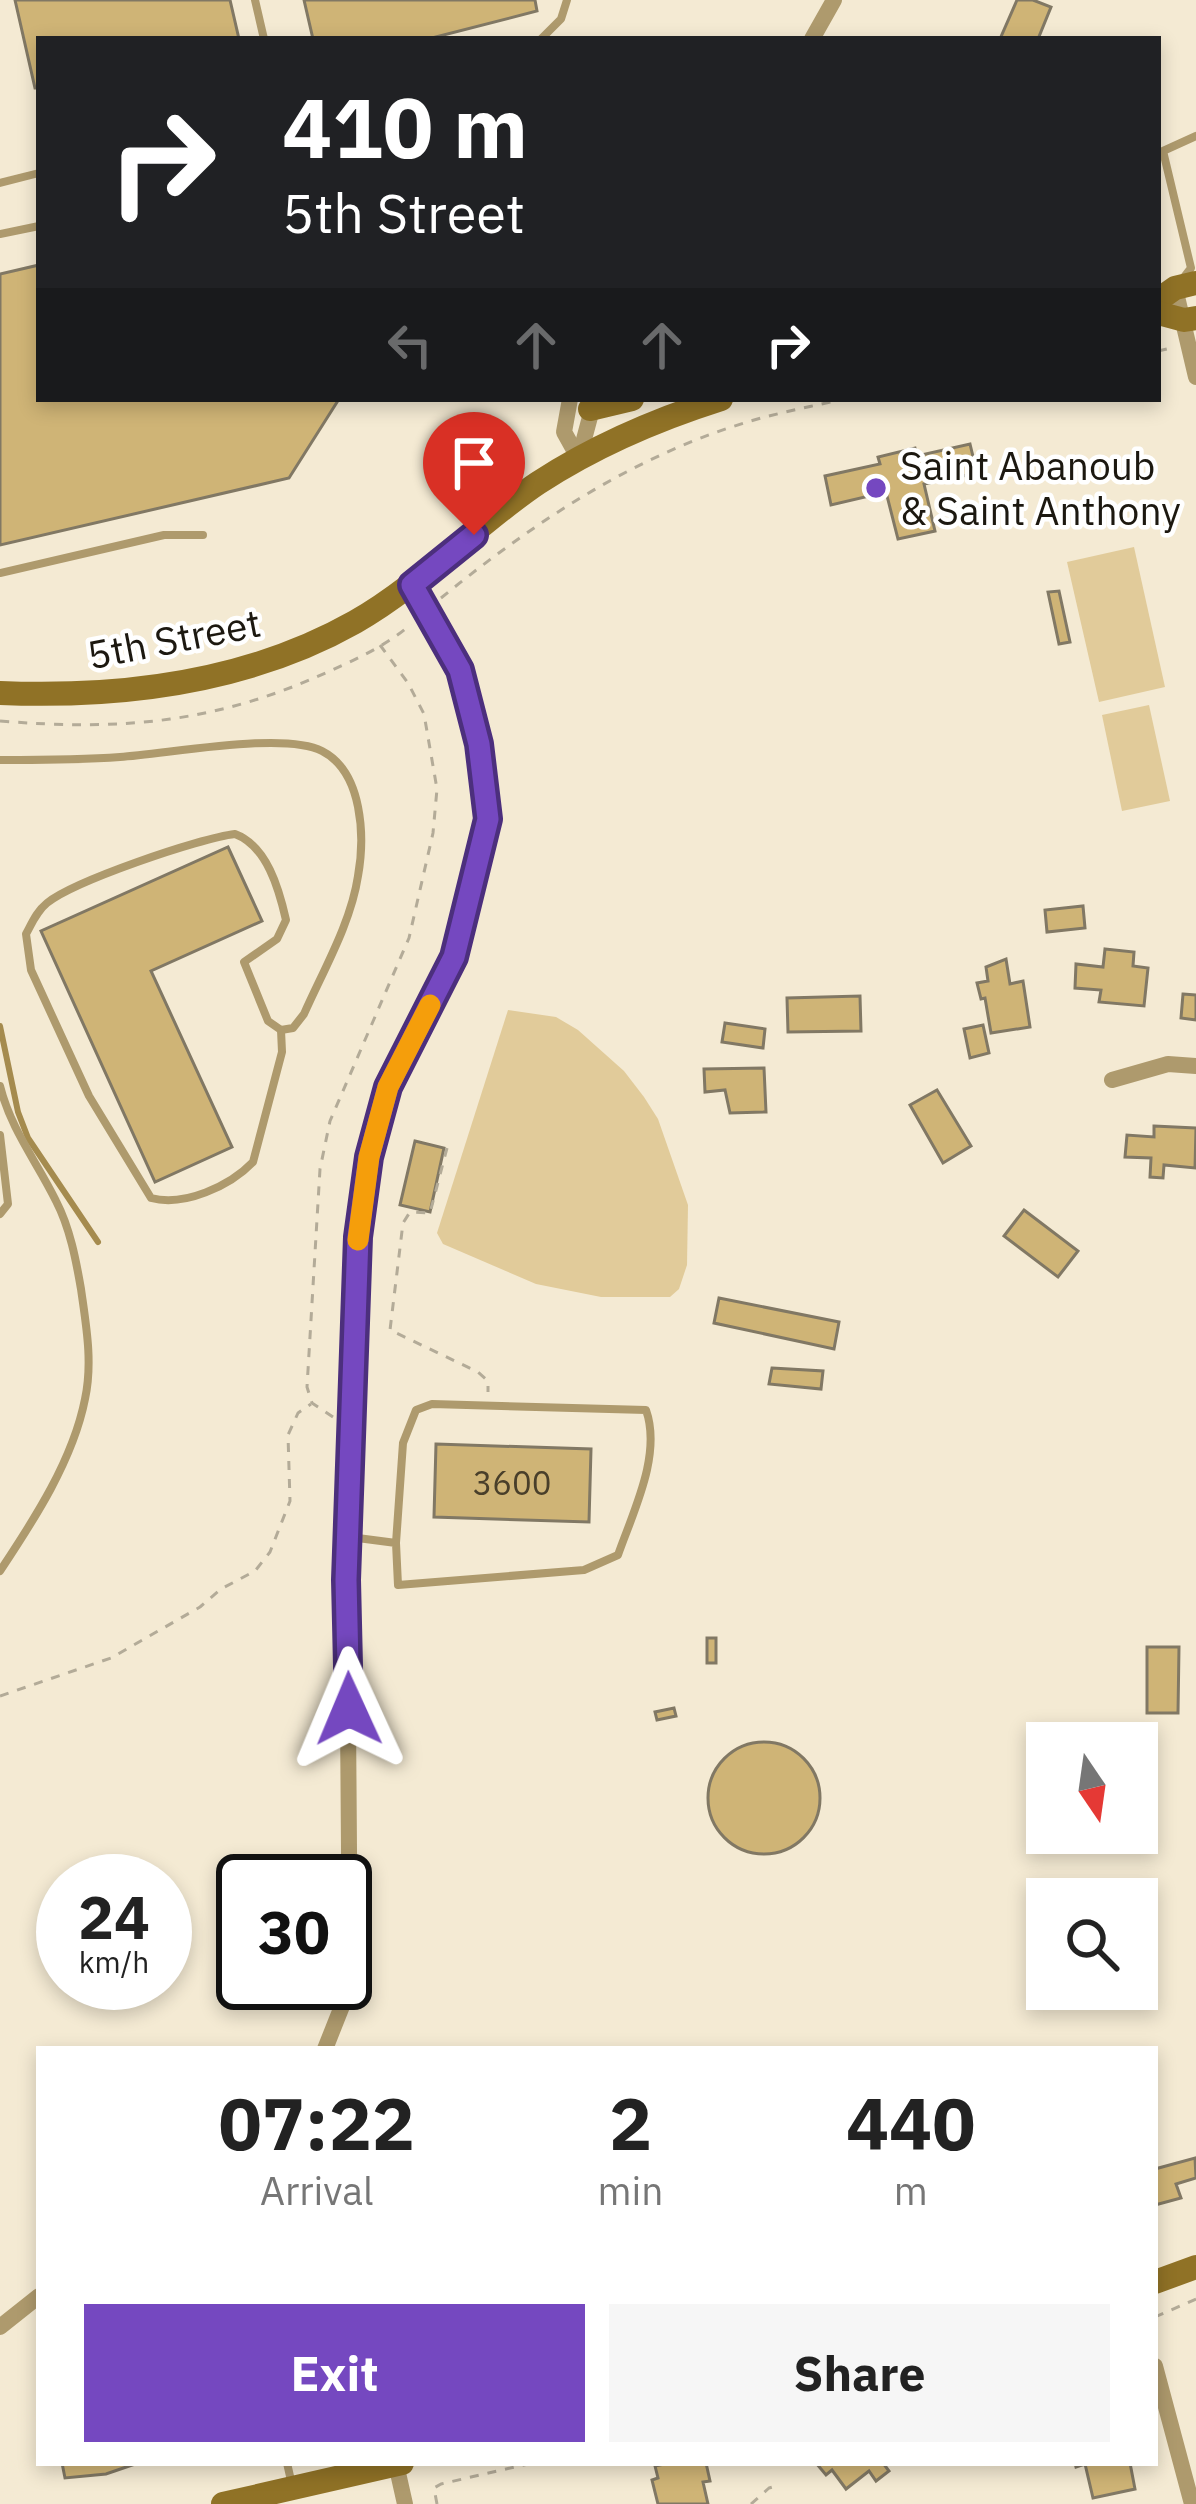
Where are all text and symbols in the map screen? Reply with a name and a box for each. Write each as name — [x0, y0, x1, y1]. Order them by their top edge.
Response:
text: 410 m — [282, 72, 528, 181]
icon: right — [84, 84, 240, 240]
text: 5th Street — [282, 178, 525, 248]
icon: left — [377, 312, 443, 378]
icon: ahead — [503, 312, 569, 378]
icon: ahead — [629, 312, 695, 378]
icon: right — [755, 312, 821, 378]
pin — [423, 412, 525, 535]
icon: arrive — [441, 430, 507, 496]
place label: Saint Abanoub & Saint Anthony — [900, 440, 1181, 536]
marker: Saint Abanoub & Saint Anthony — [863, 475, 889, 501]
street label: 5th Street — [83, 597, 265, 680]
house number: 3600 — [472, 1461, 552, 1504]
position arrow — [286, 1646, 412, 1772]
north arrow — [1026, 1722, 1158, 1854]
map controls — [1026, 1722, 1158, 2010]
speed limit sign: 30 — [216, 1854, 372, 2010]
text: 24 — [78, 1877, 150, 1956]
button: search — [1026, 1878, 1158, 2010]
text: km/h — [79, 1942, 149, 1981]
text: 07:22 — [218, 2076, 415, 2170]
text: 2 — [609, 2076, 652, 2170]
text: 440 — [846, 2076, 976, 2170]
text: Arrival — [260, 2165, 374, 2216]
text: min — [598, 2165, 663, 2216]
text: m — [894, 2165, 928, 2216]
button: Exit — [84, 2304, 585, 2442]
button: Share — [609, 2304, 1110, 2442]

